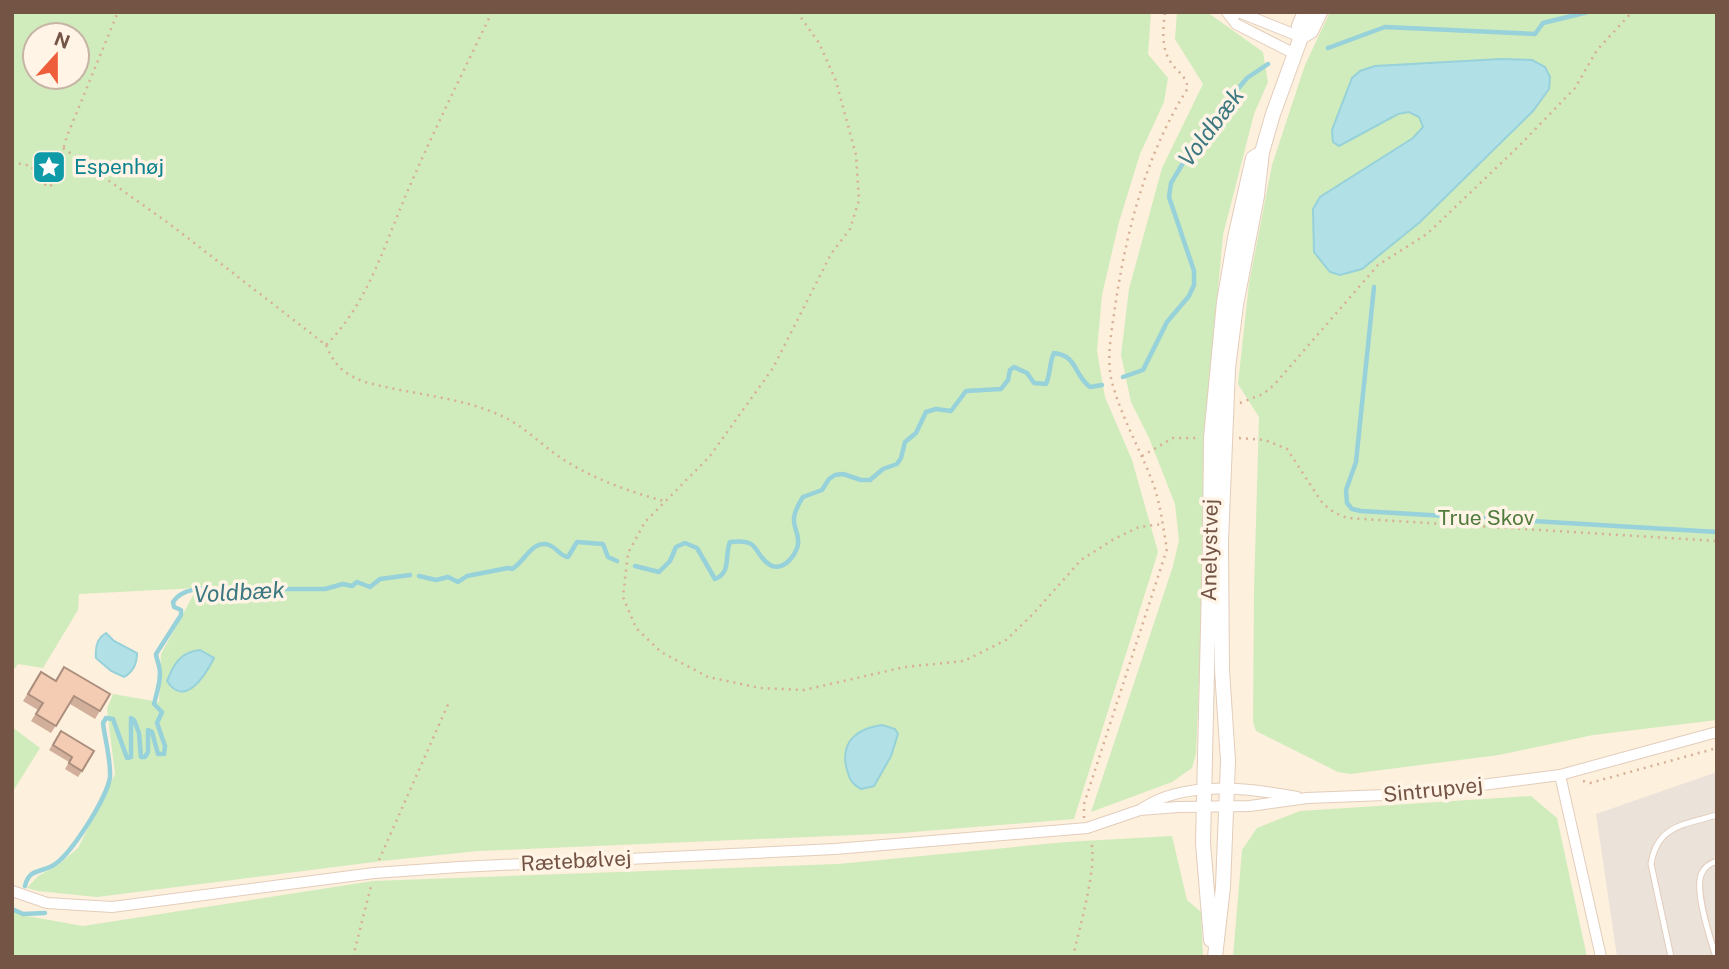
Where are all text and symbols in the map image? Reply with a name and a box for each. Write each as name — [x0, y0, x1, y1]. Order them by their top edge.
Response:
north arrow — [21, 21, 91, 91]
text: N — [51, 27, 73, 53]
water label: Voldbæk — [1172, 82, 1249, 171]
place icon: Espenhøj — [30, 148, 68, 186]
place label: Espenhøj — [74, 154, 164, 179]
street label: Anelystvej — [1196, 499, 1223, 601]
park label: True Skov — [1438, 505, 1535, 530]
water label: Voldbæk — [193, 576, 286, 607]
street label: Sintrupvej — [1382, 772, 1484, 807]
street label: Rætebølvej — [520, 845, 632, 876]

